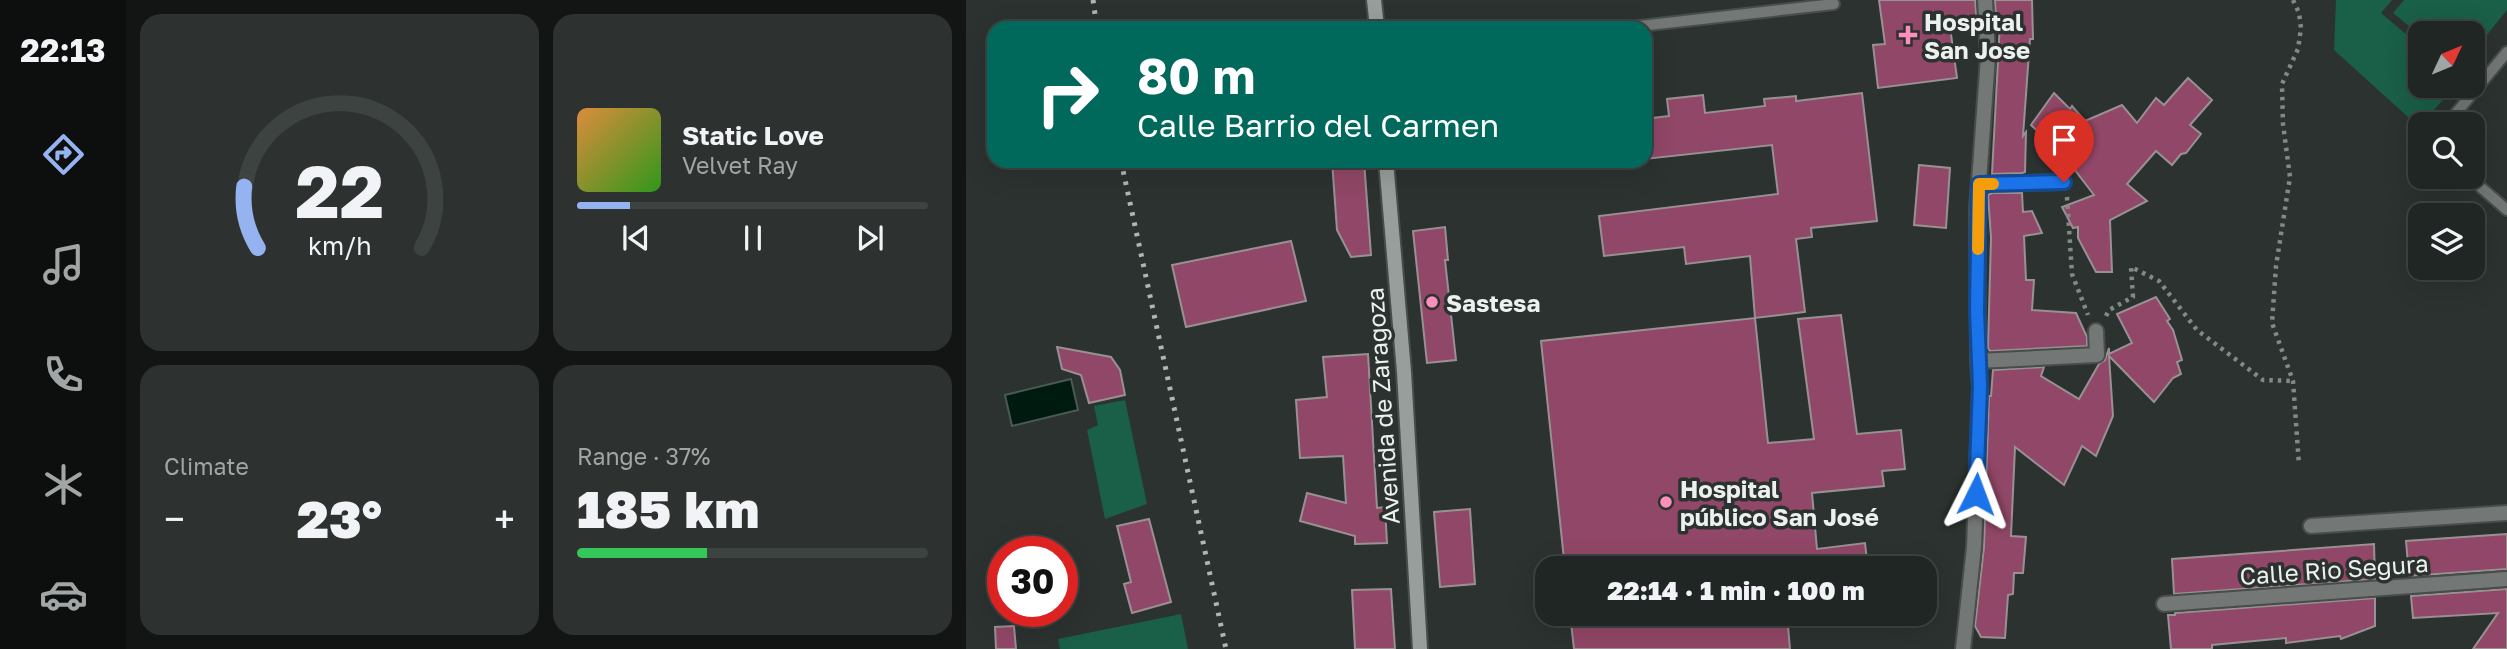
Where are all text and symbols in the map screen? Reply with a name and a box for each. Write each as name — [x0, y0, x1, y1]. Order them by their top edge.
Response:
place label: Hospital San Jose — [1924, 7, 2030, 64]
north arrow — [2408, 21, 2485, 98]
map controls — [2408, 21, 2485, 280]
marker: Hospital San Jose — [1898, 25, 1918, 45]
text: 22:13 — [20, 31, 106, 69]
text: 80 m — [1137, 46, 1255, 105]
icon: right — [1022, 49, 1113, 140]
text: Calle Barrio del Carmen — [1137, 106, 1499, 144]
pin — [2034, 110, 2094, 182]
button: search — [2408, 112, 2485, 189]
text: Static Love — [682, 120, 824, 151]
icon: arrive — [2045, 121, 2083, 159]
icon: directions — [39, 130, 88, 179]
text: 22 — [295, 148, 384, 235]
text: Velvet Ray — [682, 151, 798, 179]
button: layers — [2408, 203, 2485, 280]
icon: previous — [617, 219, 655, 257]
icon: pause — [734, 219, 772, 257]
icon: next — [851, 219, 889, 257]
text: km/h — [308, 230, 371, 261]
icon: music — [39, 240, 88, 289]
street label: Avenida de Zaragoza — [1359, 287, 1405, 525]
place label: Sastesa — [1446, 288, 1541, 317]
marker: Sastesa — [1424, 294, 1440, 310]
icon: phone — [39, 350, 88, 399]
text: Range · 37% — [577, 442, 710, 470]
text: Climate — [164, 452, 249, 480]
position arrow — [1939, 457, 2013, 531]
icon: climate — [39, 460, 88, 509]
place label: Hospital público San José — [1680, 474, 1879, 531]
text: 185 km — [577, 477, 760, 539]
text: 23° — [297, 487, 382, 549]
marker: Hospital público San José — [1658, 494, 1674, 510]
text: − — [164, 496, 185, 541]
text: + — [494, 496, 515, 541]
speed limit sign: 30 — [987, 536, 1078, 627]
street label: Calle Rio Segura — [2239, 548, 2429, 590]
icon: car — [39, 570, 88, 619]
text: 22:14 · 1 min · 100 m — [1607, 575, 1865, 606]

